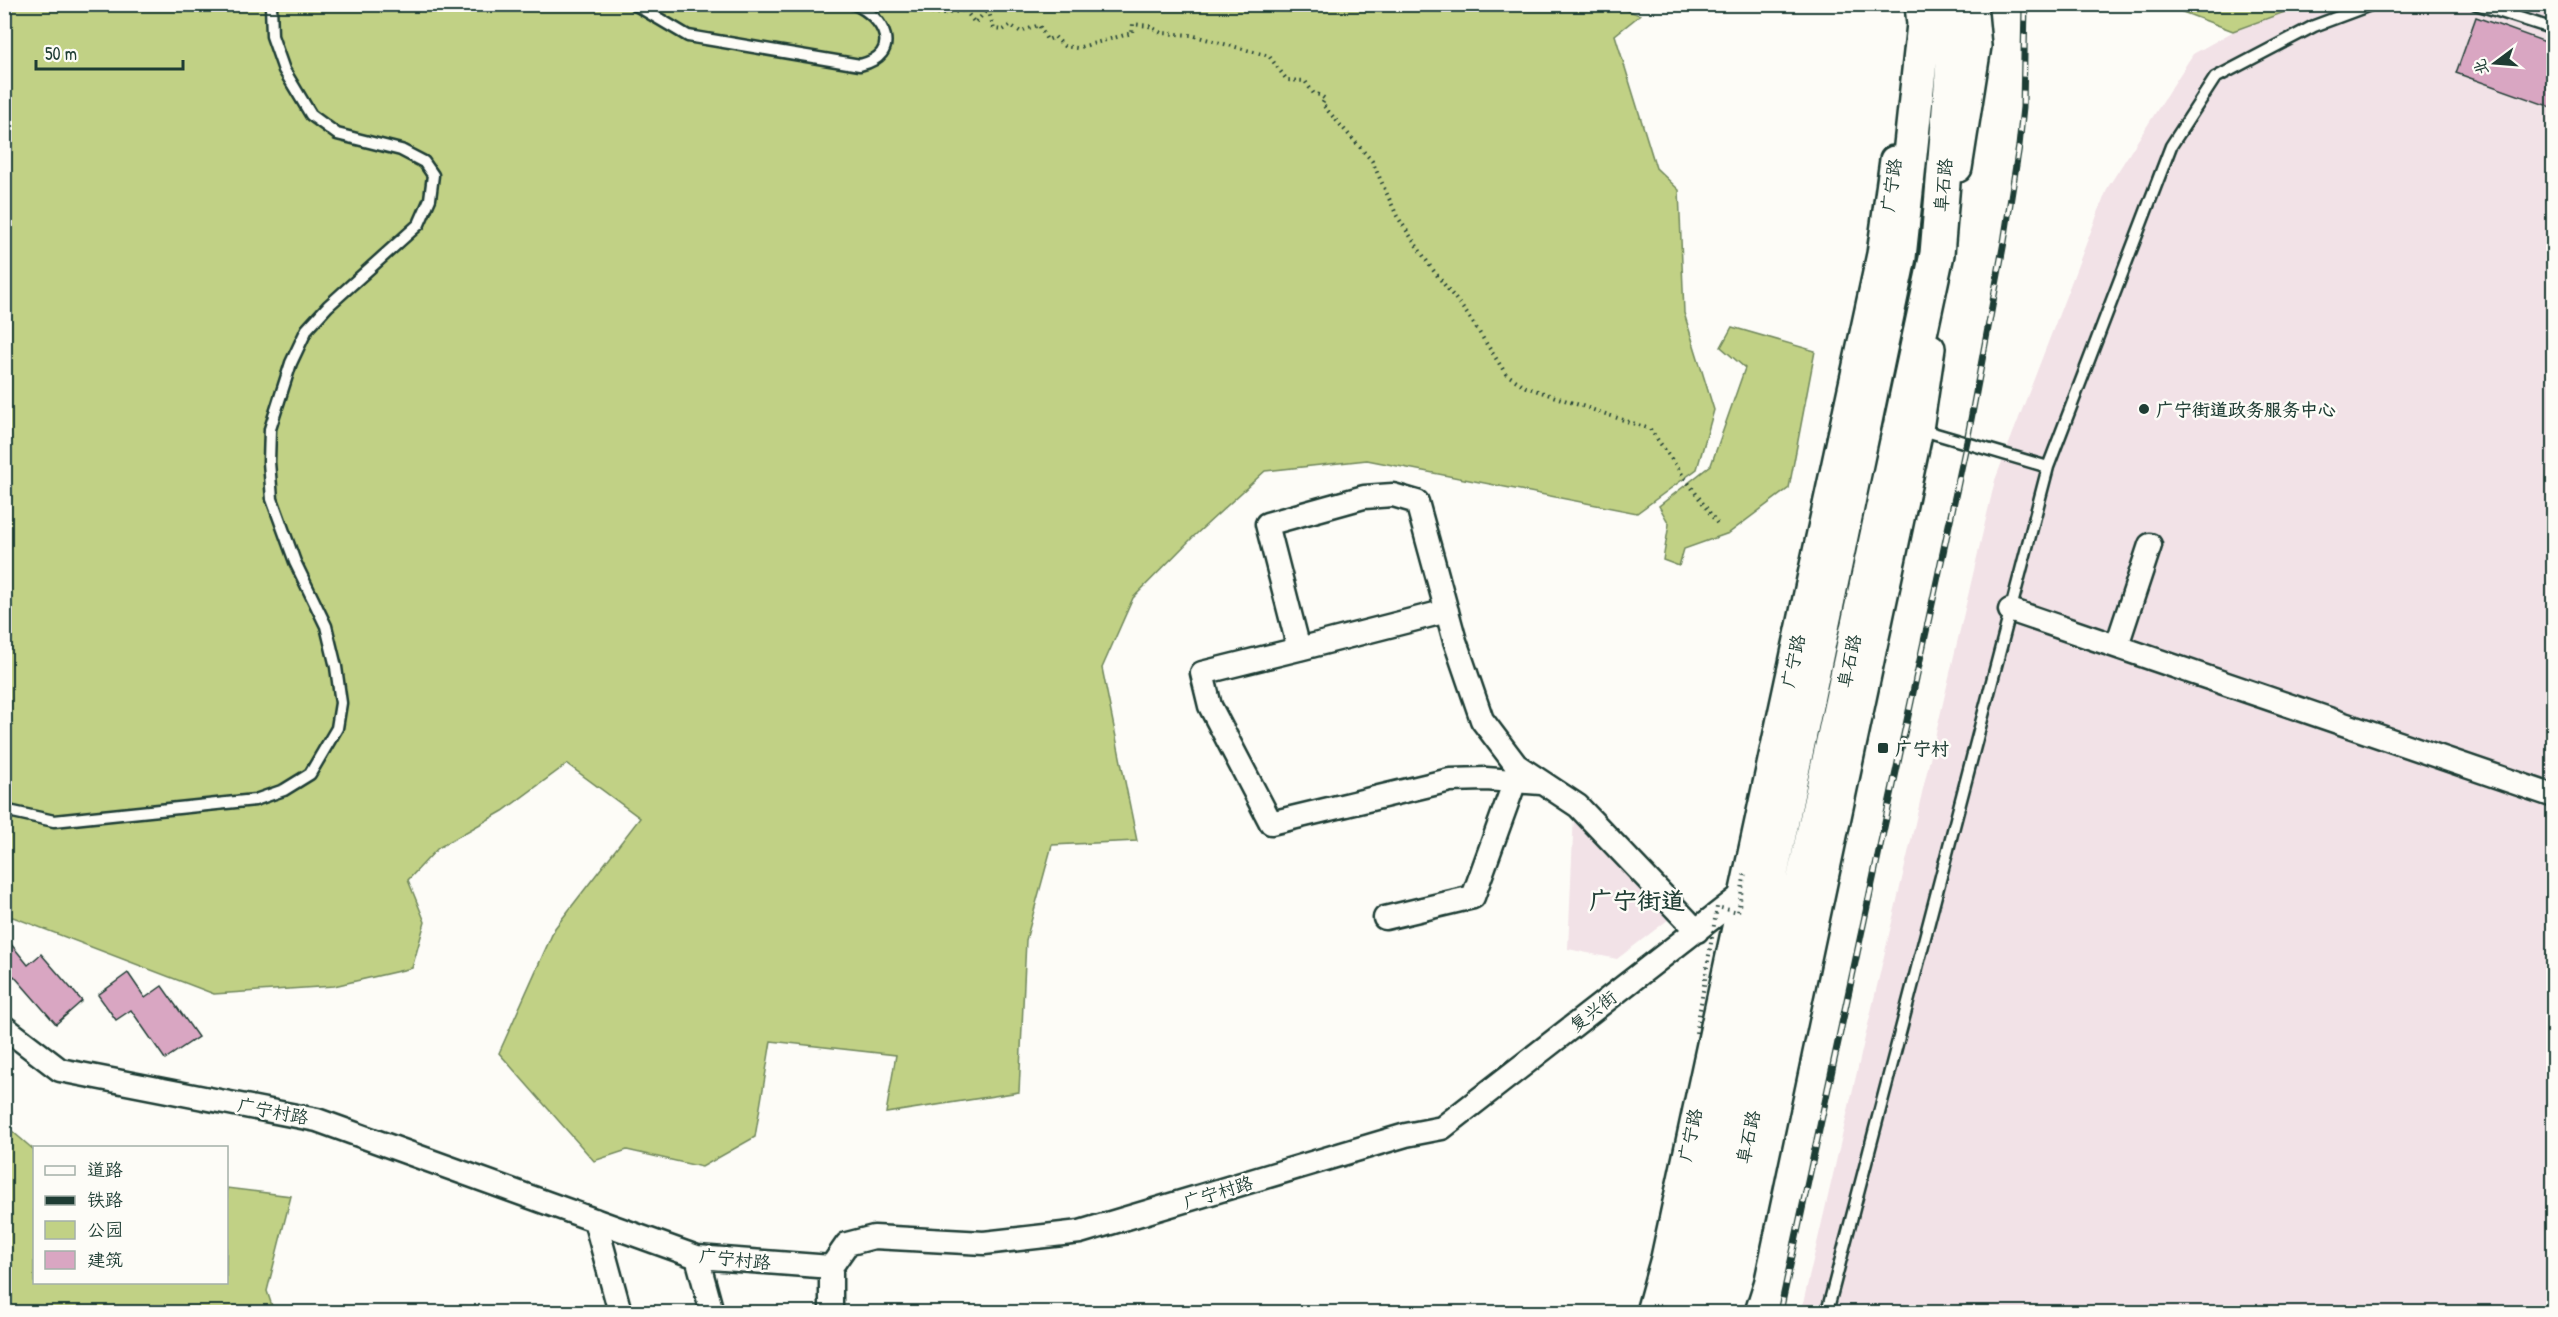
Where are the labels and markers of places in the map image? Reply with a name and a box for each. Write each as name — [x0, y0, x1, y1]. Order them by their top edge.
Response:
place label: 广宁街道政务服务中心 — [2156, 397, 2336, 422]
marker: 广宁街道政务服务中心 — [2137, 402, 2151, 416]
place label: 广宁村 — [1895, 736, 1949, 761]
marker: 广宁村 — [1876, 741, 1890, 755]

